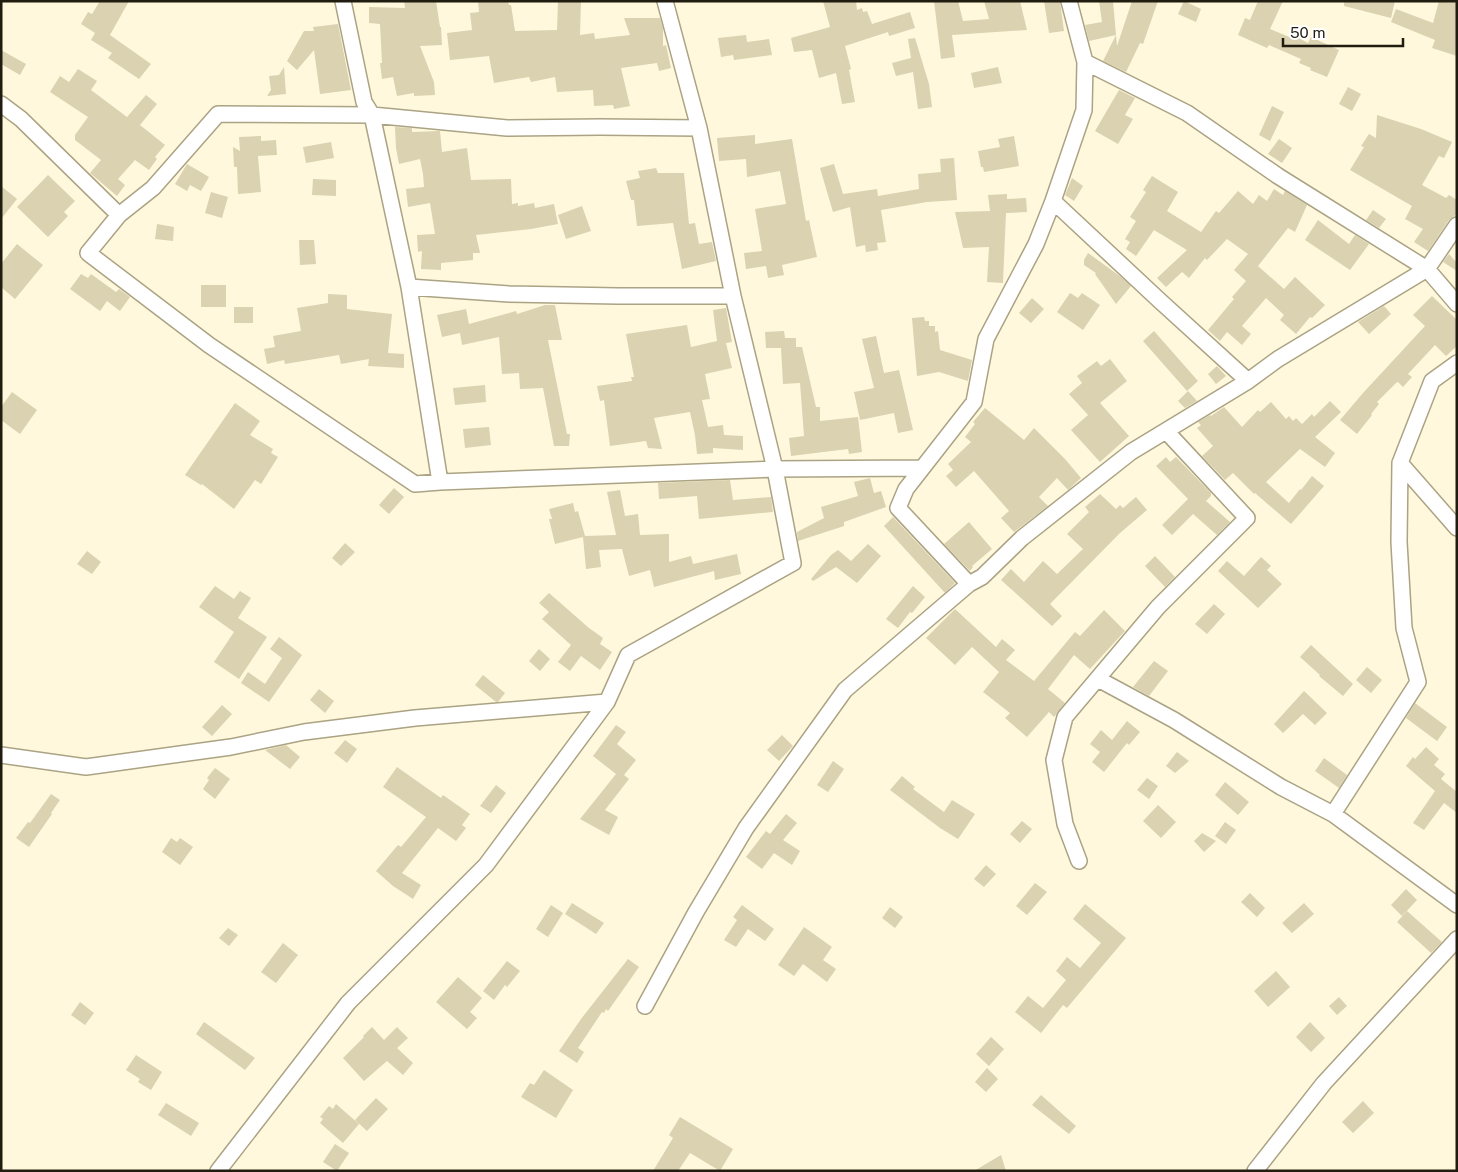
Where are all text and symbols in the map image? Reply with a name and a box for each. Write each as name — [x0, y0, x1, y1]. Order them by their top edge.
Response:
scale bar — [1283, 15, 1403, 47]
text: 50 m — [1290, 24, 1325, 41]

